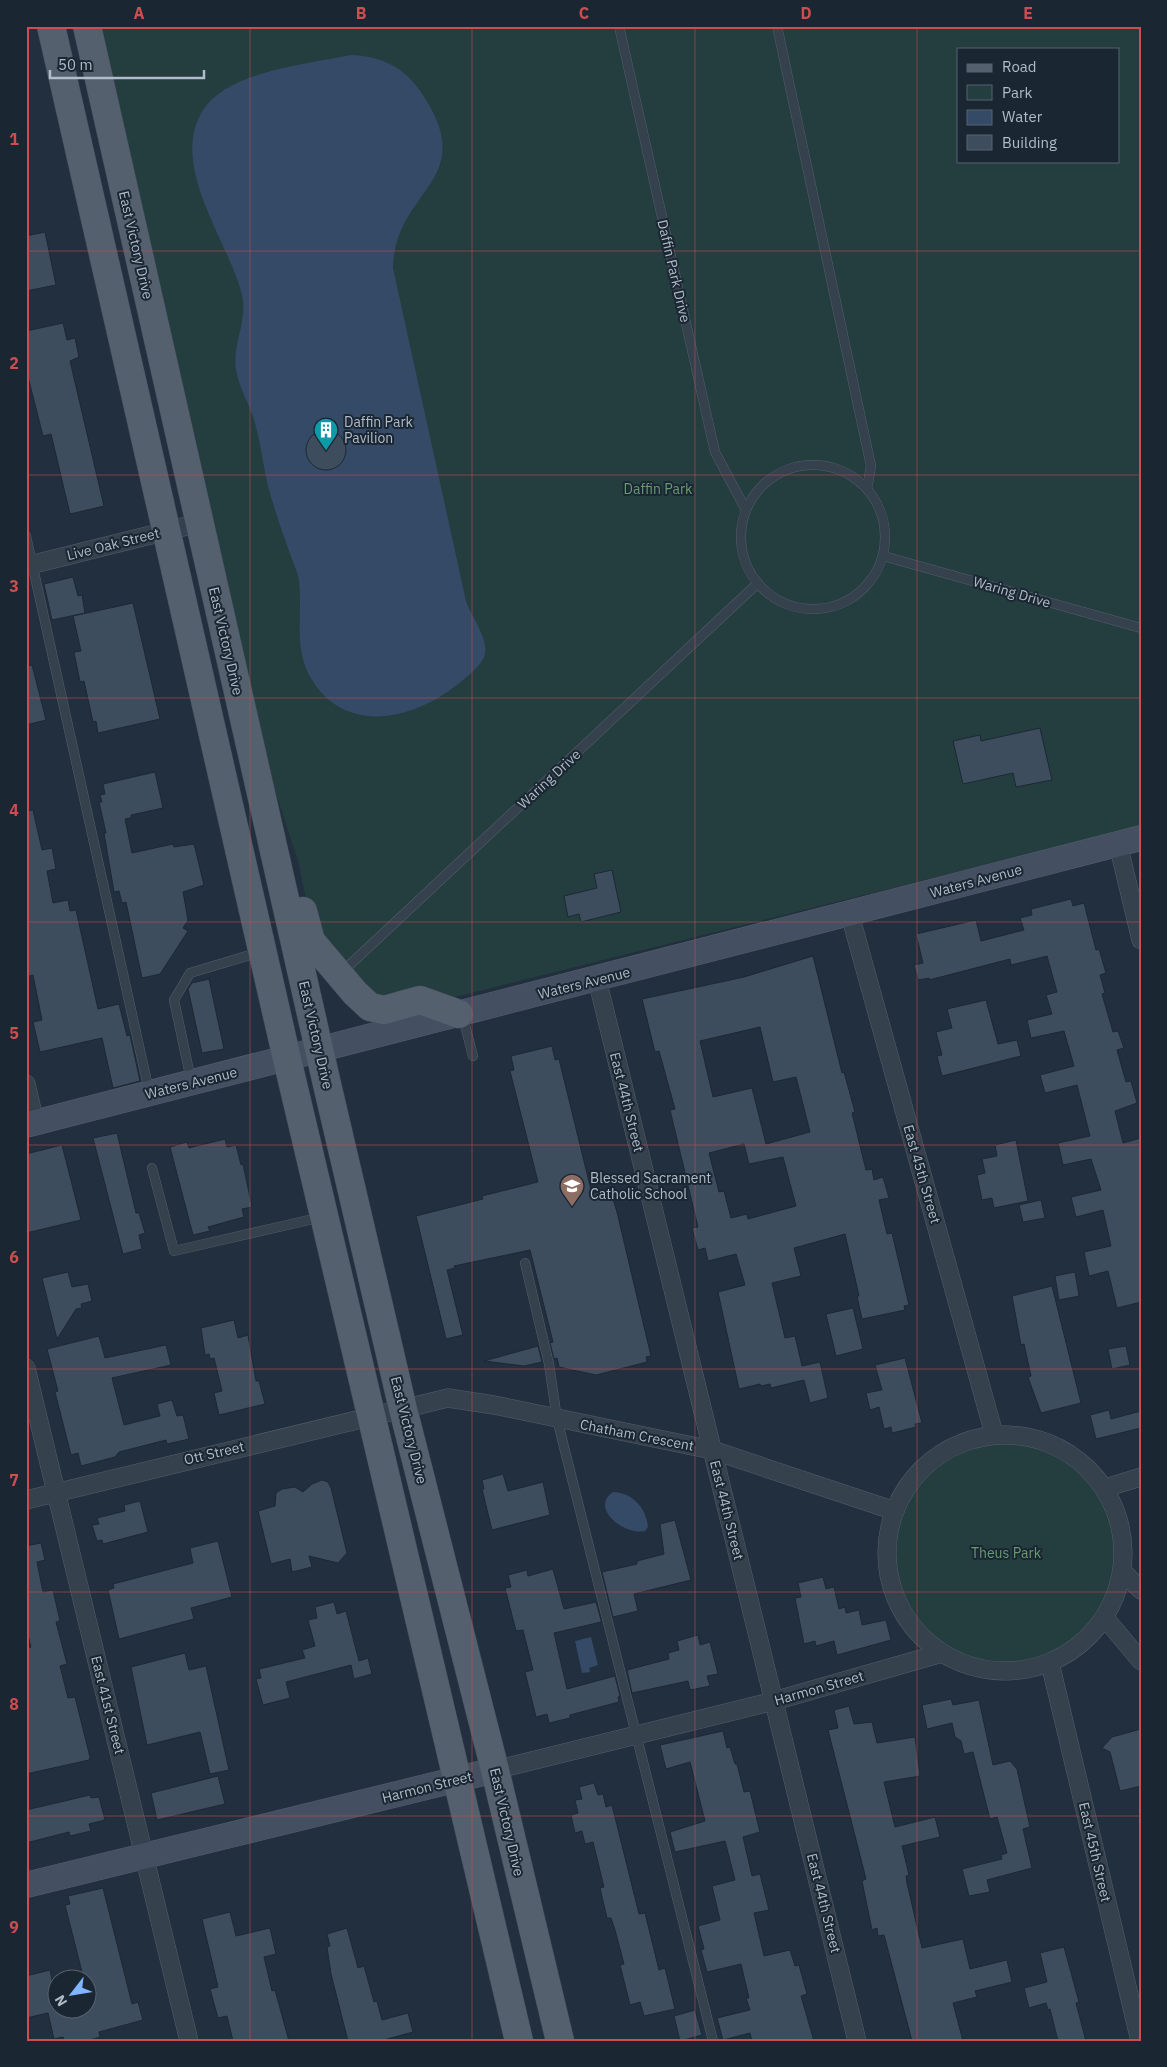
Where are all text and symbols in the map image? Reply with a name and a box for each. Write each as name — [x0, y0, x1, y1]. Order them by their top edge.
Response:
text: A — [134, 3, 145, 23]
text: B — [356, 3, 367, 23]
text: C — [579, 3, 589, 23]
text: D — [800, 3, 812, 23]
text: E — [1023, 3, 1033, 23]
scale bar — [50, 48, 204, 80]
legend — [957, 48, 1120, 162]
text: 50 m — [58, 55, 93, 74]
text: Road — [1002, 57, 1037, 76]
text: Park — [1002, 83, 1032, 102]
text: Water — [1002, 107, 1043, 126]
text: 1 — [9, 129, 19, 149]
text: Building — [1002, 133, 1057, 152]
street label: East Victory Drive — [115, 189, 157, 301]
street label: Daffin Park Drive — [653, 218, 695, 324]
text: 2 — [9, 353, 19, 373]
place label: Daffin Park Pavilion — [344, 413, 414, 447]
building icon: Daffin Park Pavilion — [313, 417, 339, 451]
park label: Daffin Park — [624, 480, 693, 498]
street label: Live Oak Street — [65, 524, 161, 564]
street label: Waring Drive — [971, 572, 1053, 612]
text: 3 — [9, 576, 19, 596]
street label: East Victory Drive — [205, 585, 247, 697]
street label: Waring Drive — [514, 745, 584, 813]
text: 4 — [9, 800, 19, 820]
street label: Waters Avenue — [928, 860, 1024, 902]
street label: Waters Avenue — [536, 963, 632, 1003]
street label: East Victory Drive — [295, 979, 337, 1091]
text: 5 — [9, 1023, 19, 1043]
street label: East 44th Street — [606, 1050, 648, 1154]
street label: Waters Avenue — [143, 1063, 239, 1103]
street label: East 45th Street — [899, 1123, 945, 1226]
place label: Blessed Sacrament Catholic School — [590, 1169, 711, 1203]
school or university icon: Blessed Sacrament Catholic School — [559, 1173, 585, 1207]
text: 6 — [9, 1247, 19, 1267]
street label: East Victory Drive — [387, 1374, 431, 1486]
street label: Chatham Crescent — [578, 1415, 696, 1455]
street label: Ott Street — [182, 1437, 246, 1469]
street label: East 44th Street — [706, 1458, 748, 1562]
text: 7 — [9, 1470, 19, 1490]
park label: Theus Park — [971, 1544, 1042, 1562]
street label: East 41st Street — [87, 1654, 129, 1756]
street label: Harmon Street — [772, 1667, 866, 1709]
text: 8 — [9, 1694, 19, 1714]
street label: East Victory Drive — [486, 1766, 528, 1878]
street label: Harmon Street — [380, 1767, 474, 1807]
street label: East 45th Street — [1075, 1800, 1115, 1904]
street label: East 44th Street — [803, 1851, 845, 1955]
text: 9 — [9, 1917, 19, 1937]
north arrow — [48, 1970, 98, 2020]
text: N — [51, 1992, 71, 2010]

